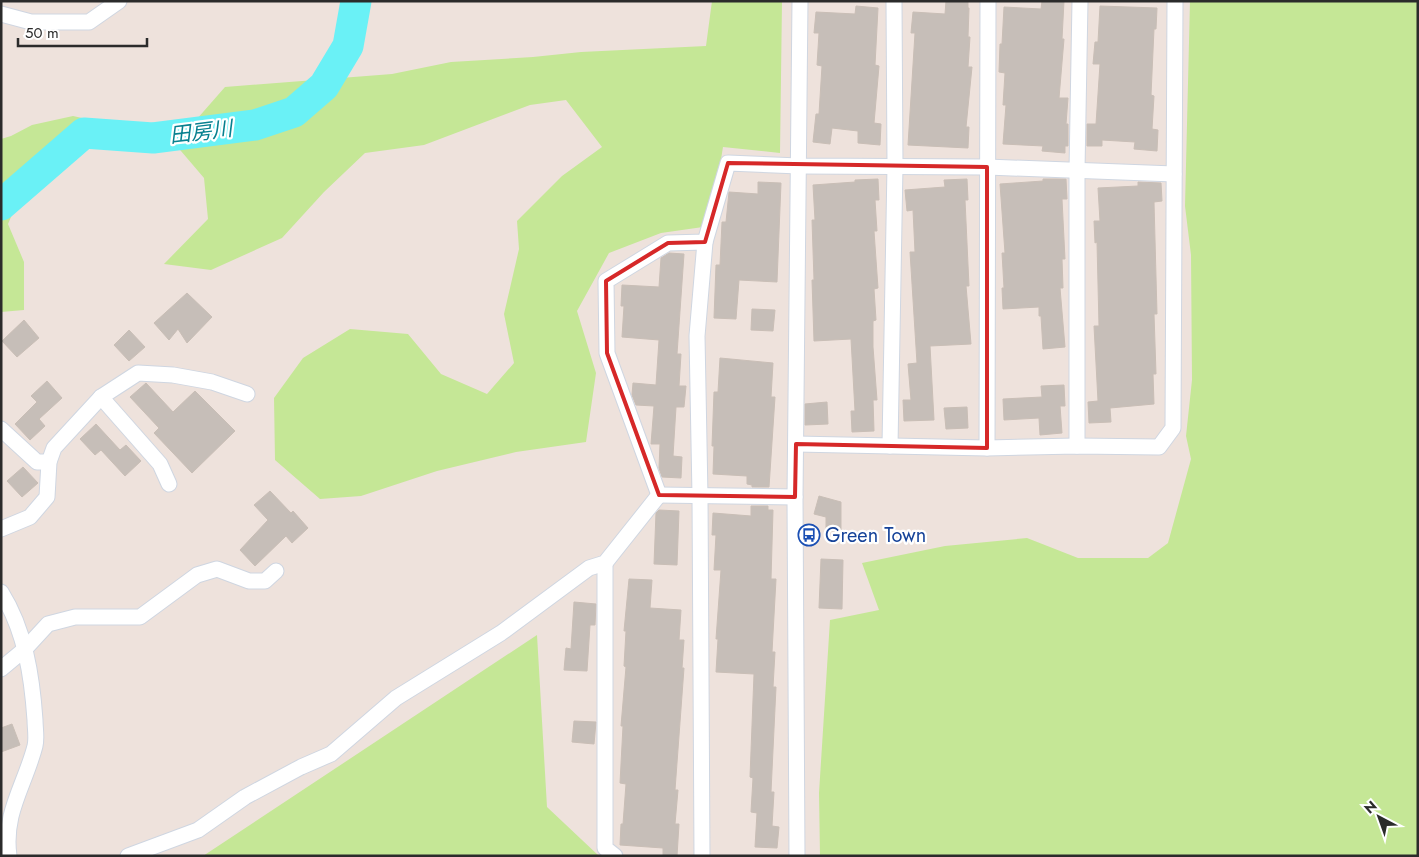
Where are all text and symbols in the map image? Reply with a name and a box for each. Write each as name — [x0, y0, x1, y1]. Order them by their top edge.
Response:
scale bar — [18, 15, 146, 47]
text: 50 m — [25, 22, 59, 44]
water label: 田房川 — [168, 113, 236, 151]
place label: Green Town — [825, 521, 926, 550]
bus stop icon: Green Town — [797, 523, 821, 547]
north arrow — [1354, 792, 1404, 842]
text: N — [1360, 796, 1381, 818]

